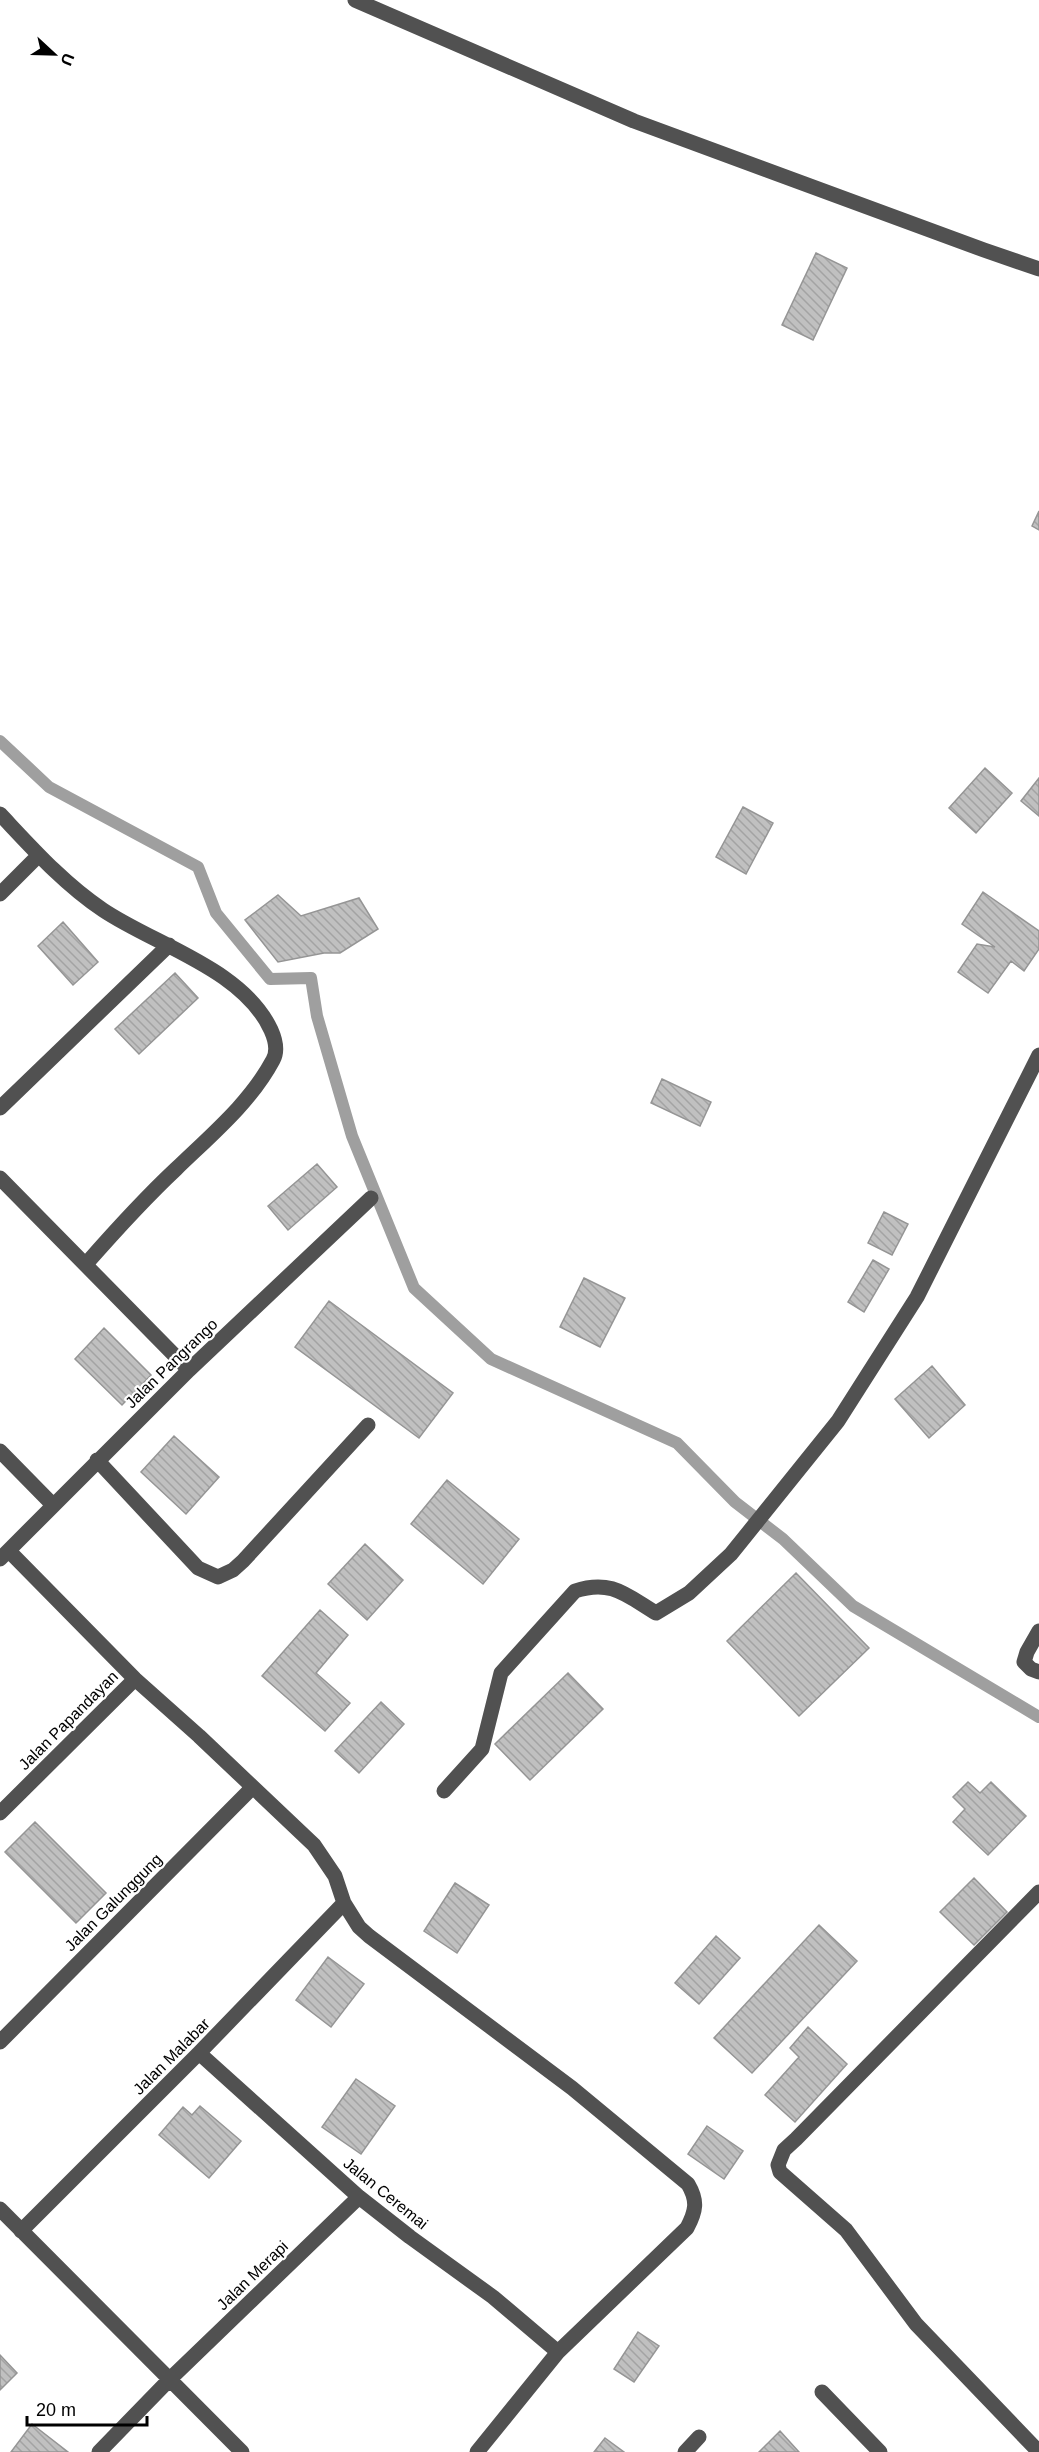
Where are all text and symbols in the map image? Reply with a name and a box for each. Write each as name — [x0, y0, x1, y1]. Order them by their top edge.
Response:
north arrow — [24, 24, 84, 84]
text: U — [57, 51, 77, 68]
street label: Jalan Pangrango — [122, 1315, 221, 1411]
street label: Jalan Papandayan — [15, 1667, 121, 1773]
street label: Jalan Galunggung — [61, 1850, 165, 1954]
street label: Jalan Malabar — [130, 2014, 213, 2098]
street label: Jalan Ceremai — [340, 2154, 431, 2232]
street label: Jalan Merapi — [213, 2237, 291, 2313]
scale bar — [27, 2389, 147, 2427]
text: 20 m — [36, 2400, 76, 2420]

